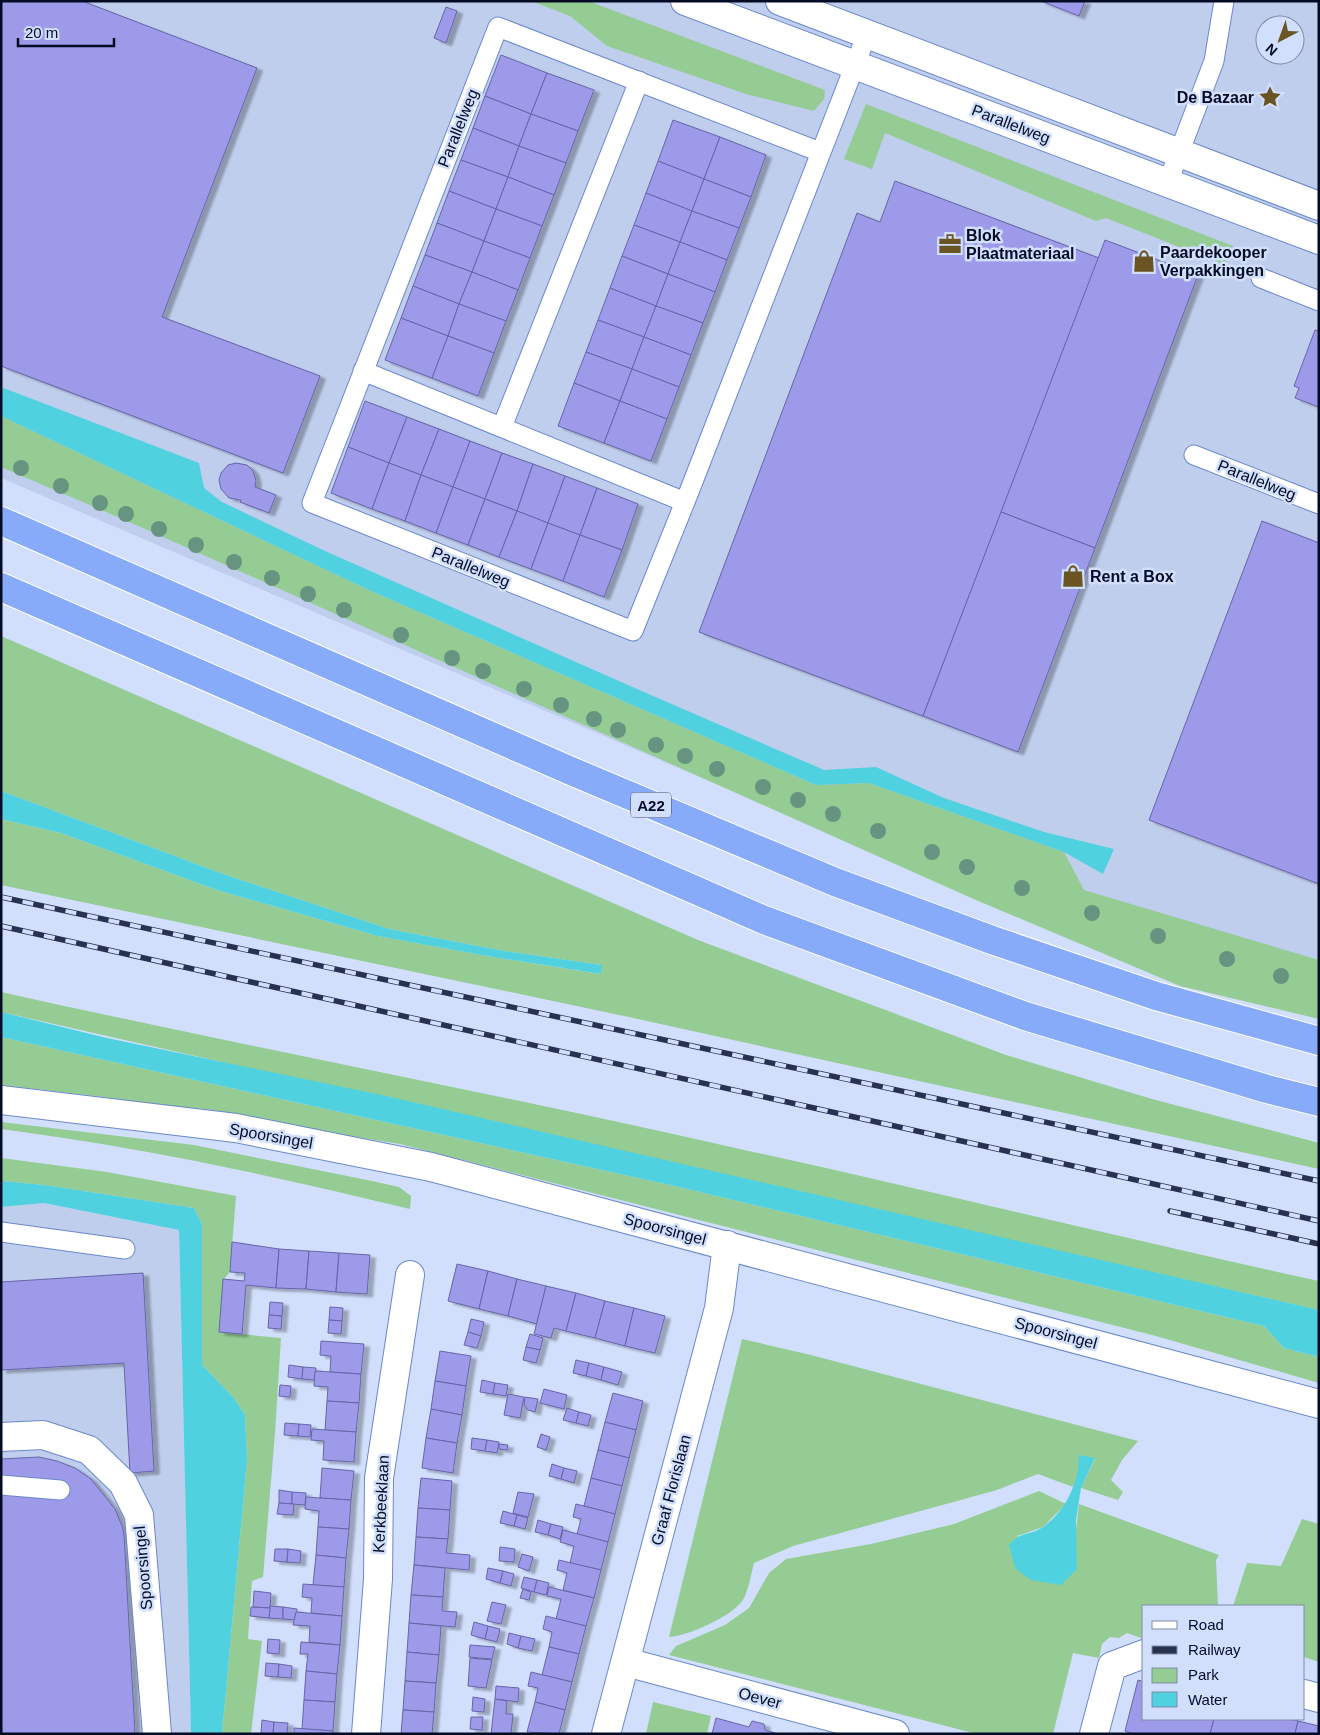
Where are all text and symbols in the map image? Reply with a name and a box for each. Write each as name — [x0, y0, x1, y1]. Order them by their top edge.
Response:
scale bar — [18, 15, 114, 47]
north arrow — [1255, 15, 1305, 65]
text: 20 m — [25, 24, 58, 41]
text: N — [1262, 40, 1281, 59]
place icon: De Bazaar — [1257, 84, 1283, 110]
street label: Parallelweg — [435, 86, 481, 170]
place label: De Bazaar — [1177, 89, 1254, 106]
street label: Parallelweg — [969, 101, 1053, 147]
place label: Blok Plaatmateriaal — [966, 227, 1075, 262]
office icon: Blok Plaatmateriaal — [937, 231, 963, 257]
place label: Paardekooper Verpakkingen — [1160, 244, 1267, 279]
shop icon: Paardekooper Verpakkingen — [1131, 248, 1157, 274]
street label: Parallelweg — [1215, 457, 1299, 503]
street label: Parallelweg — [429, 544, 513, 590]
shop icon: Rent a Box — [1060, 563, 1086, 589]
place label: Rent a Box — [1090, 568, 1174, 585]
road number: A22 — [631, 792, 671, 818]
street label: Spoorsingel — [228, 1120, 314, 1152]
street label: Spoorsingel — [622, 1210, 708, 1248]
street label: Spoorsingel — [1013, 1314, 1099, 1352]
street label: Graaf Florislaan — [648, 1433, 694, 1547]
street label: Kerkbeeklaan — [370, 1455, 392, 1553]
street label: Spoorsingel — [131, 1525, 155, 1611]
legend — [1142, 1605, 1305, 1720]
text: Road — [1188, 1616, 1224, 1633]
text: Railway — [1188, 1641, 1241, 1658]
text: Park — [1188, 1666, 1219, 1683]
street label: Oever — [737, 1684, 784, 1712]
text: Water — [1188, 1691, 1227, 1708]

